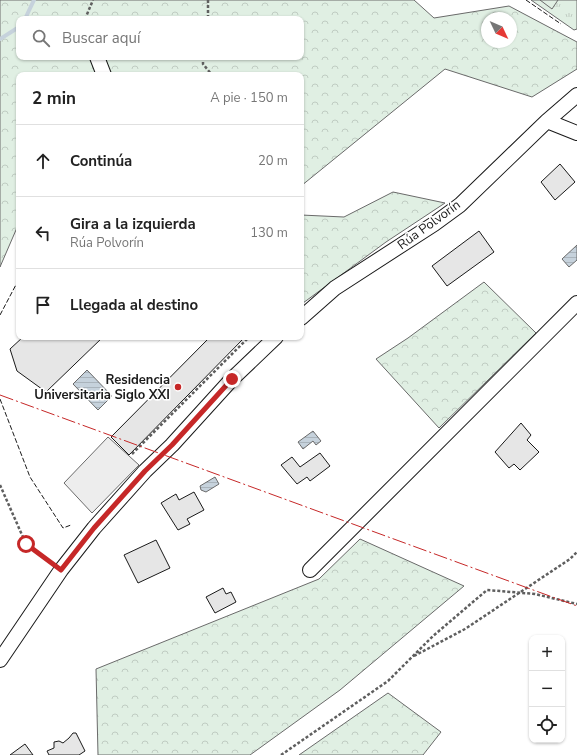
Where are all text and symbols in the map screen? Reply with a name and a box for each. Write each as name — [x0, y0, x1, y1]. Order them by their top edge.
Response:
north arrow — [481, 12, 517, 48]
search box — [16, 16, 304, 60]
icon: search — [30, 27, 52, 49]
text: Buscar aquí — [62, 28, 140, 48]
text: 2 min — [32, 87, 76, 110]
text: A pie · 150 m — [210, 89, 288, 107]
icon: ahead — [32, 150, 54, 172]
text: Continúa — [70, 151, 132, 171]
text: 20 m — [258, 152, 288, 170]
street label: Rúa Polvorín — [394, 196, 464, 254]
text: Gira a la izquierda — [70, 214, 196, 234]
icon: left — [32, 222, 54, 244]
text: 130 m — [250, 224, 288, 242]
text: Rúa Polvorín — [70, 234, 144, 252]
icon: arrive — [32, 294, 54, 316]
text: Llegada al destino — [70, 295, 198, 315]
route end — [223, 370, 241, 388]
place label: Residencia Universitaria Siglo XXI — [34, 371, 170, 404]
marker: Residencia Universitaria Siglo XXI — [173, 382, 183, 392]
route start — [17, 535, 35, 553]
map controls — [529, 635, 565, 743]
button: + — [529, 635, 565, 671]
button: − — [529, 671, 565, 707]
button: locate — [529, 707, 565, 743]

